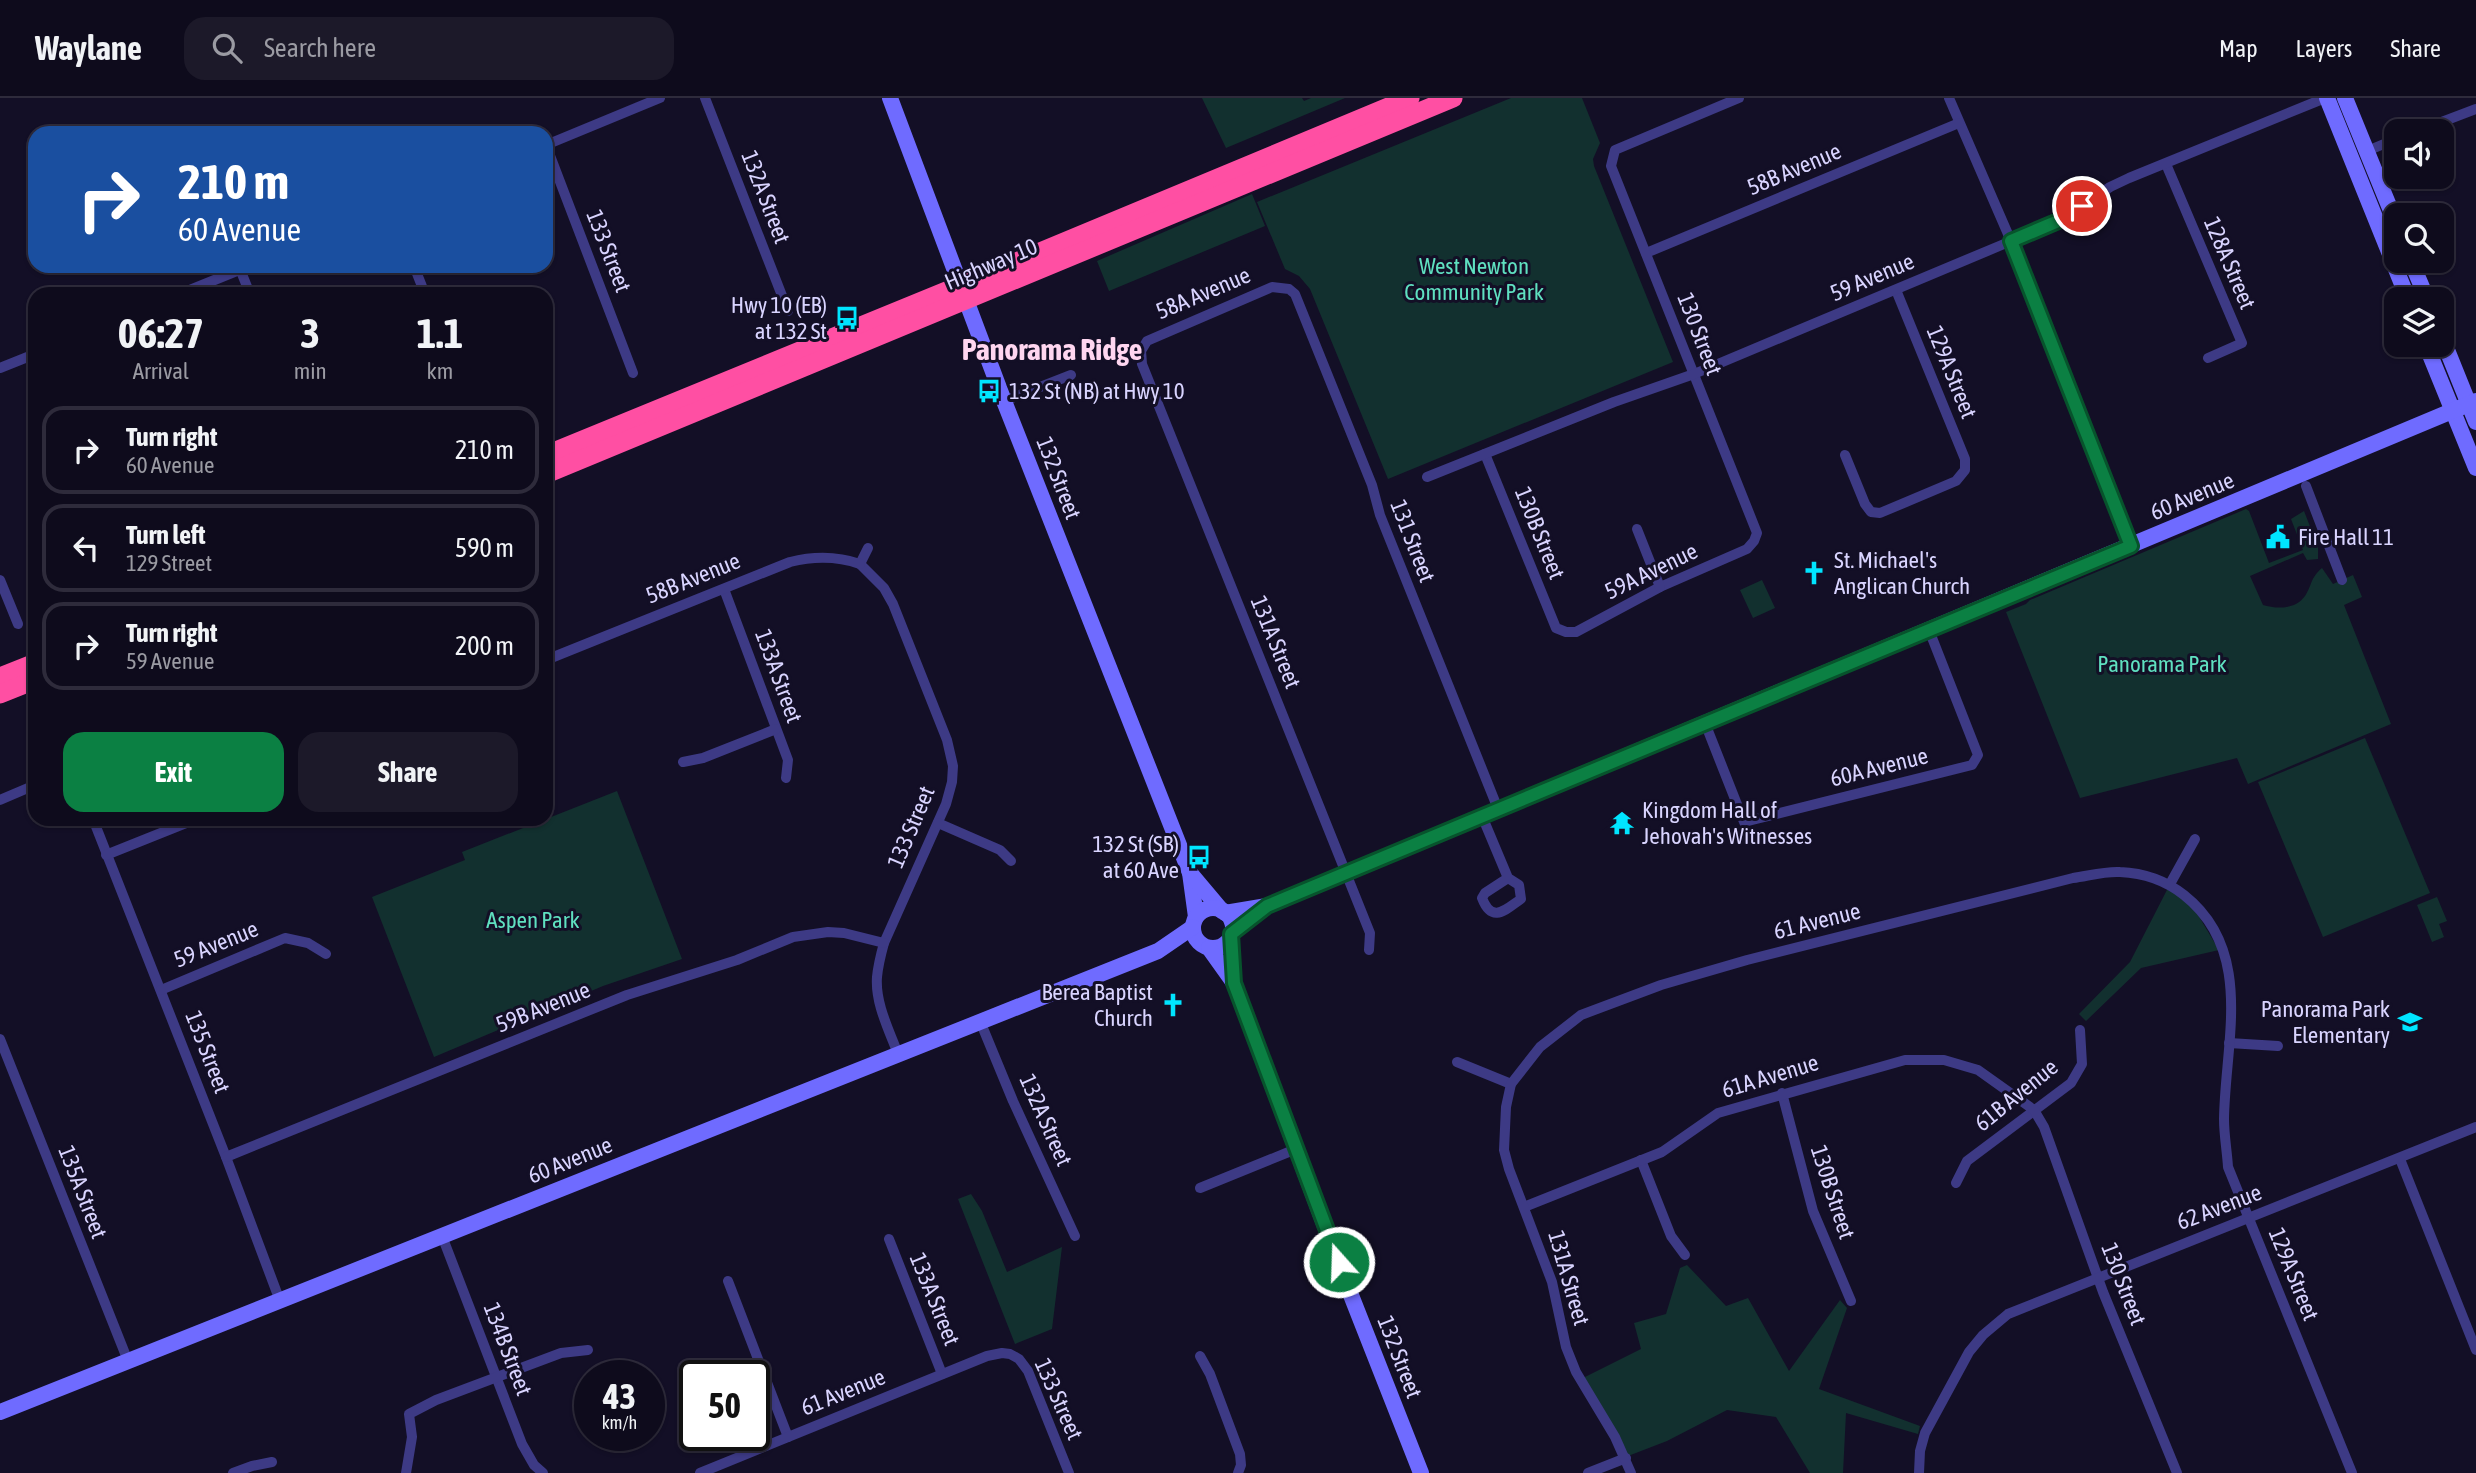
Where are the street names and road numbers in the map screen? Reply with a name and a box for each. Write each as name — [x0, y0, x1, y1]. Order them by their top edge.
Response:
street label: 58B Avenue — [1743, 138, 1845, 200]
street label: 132A Street — [736, 147, 796, 247]
street label: 133 Street — [581, 206, 637, 296]
street label: 128A Street — [2199, 213, 2261, 313]
street label: Highway 10 — [941, 233, 1041, 295]
street label: 59 Avenue — [1826, 248, 1918, 306]
street label: 58A Avenue — [1152, 262, 1254, 324]
street label: 130 Street — [1672, 289, 1728, 379]
street label: 129A Street — [1922, 322, 1982, 422]
street label: 132 Street — [1031, 433, 1087, 523]
street label: 60 Avenue — [2146, 467, 2238, 525]
street label: 130B Street — [1510, 483, 1570, 583]
street label: 131 Street — [1385, 496, 1441, 586]
street label: 59A Avenue — [1600, 537, 1702, 605]
street label: 58B Avenue — [642, 547, 744, 609]
street label: 131A Street — [1246, 592, 1306, 692]
street label: 133A Street — [750, 626, 808, 726]
street label: 60A Avenue — [1827, 742, 1931, 792]
street label: 133 Street — [882, 782, 940, 872]
street label: 61 Avenue — [1771, 898, 1863, 944]
street label: 59 Avenue — [170, 915, 262, 973]
street label: 59B Avenue — [492, 976, 594, 1038]
street label: 135 Street — [180, 1007, 236, 1097]
street label: 61A Avenue — [1719, 1049, 1821, 1103]
street label: 61B Avenue — [1969, 1054, 2063, 1136]
street label: 132A Street — [1014, 1070, 1078, 1170]
street label: 60 Avenue — [524, 1131, 616, 1189]
street label: 135A Street — [53, 1142, 113, 1242]
street label: 130B Street — [1806, 1142, 1860, 1242]
street label: 62 Avenue — [2173, 1179, 2265, 1235]
street label: 129A Street — [2264, 1224, 2324, 1324]
street label: 131A Street — [1543, 1228, 1595, 1328]
street label: 130 Street — [2096, 1239, 2152, 1329]
street label: 133A Street — [905, 1249, 965, 1349]
street label: 134B Street — [478, 1299, 538, 1399]
street label: 132 Street — [1372, 1312, 1428, 1402]
street label: 133 Street — [1030, 1354, 1088, 1444]
street label: 61 Avenue — [797, 1363, 889, 1421]

